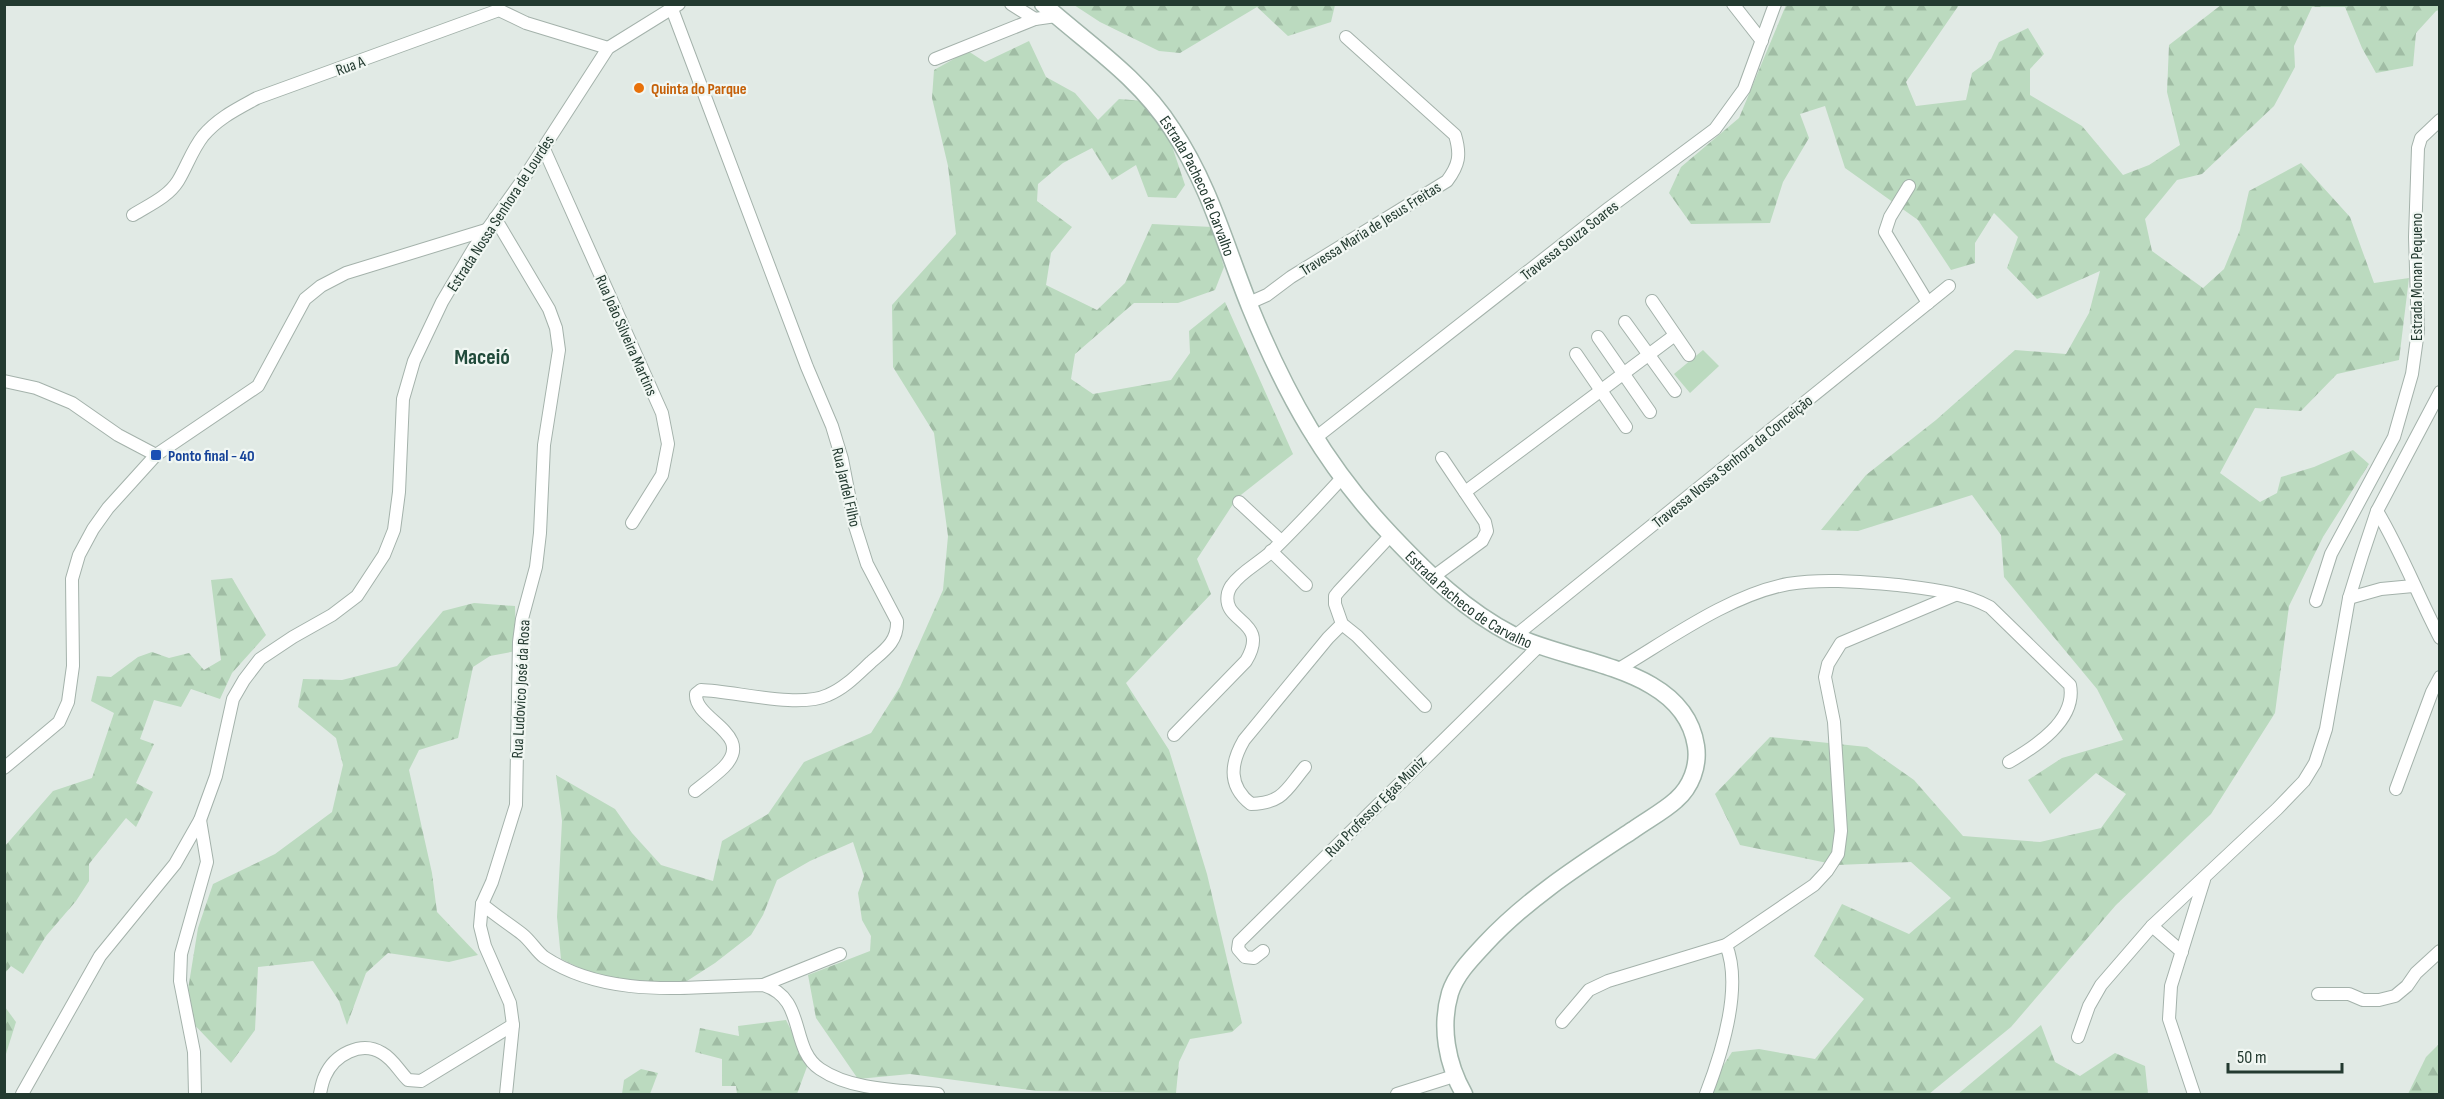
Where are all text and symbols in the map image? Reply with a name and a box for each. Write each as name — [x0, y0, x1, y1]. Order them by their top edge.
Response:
street label: Rua A — [333, 52, 368, 80]
place label: Quinta do Parque — [651, 80, 747, 99]
marker: Quinta do Parque — [632, 81, 646, 95]
street label: Estrada Pacheco de Carvalho — [1155, 113, 1238, 259]
street label: Estrada Nossa Senhora de Lourdes — [444, 132, 559, 295]
street label: Travessa Maria de Jesus Freitas — [1297, 178, 1445, 280]
street label: Travessa Souza Soares — [1517, 197, 1623, 285]
street label: Estrada Monan Pequeno — [2408, 213, 2427, 341]
street label: Rua João Silveira Martins — [590, 272, 661, 399]
district label: Maceió — [454, 344, 510, 371]
street label: Travessa Nossa Senhora da Conceição — [1649, 392, 1817, 533]
street label: Rua Jardel Filho — [827, 446, 864, 529]
place label: Ponto final - 40 — [168, 447, 255, 466]
marker: Ponto final - 40 — [149, 448, 163, 462]
street label: Estrada Pacheco de Carvalho — [1401, 547, 1535, 653]
street label: Rua Ludovico José da Rosa — [508, 619, 535, 759]
street label: Rua Professor Egas Muniz — [1322, 752, 1431, 862]
scale bar — [2228, 1036, 2342, 1074]
text: 50 m — [2237, 1047, 2267, 1068]

